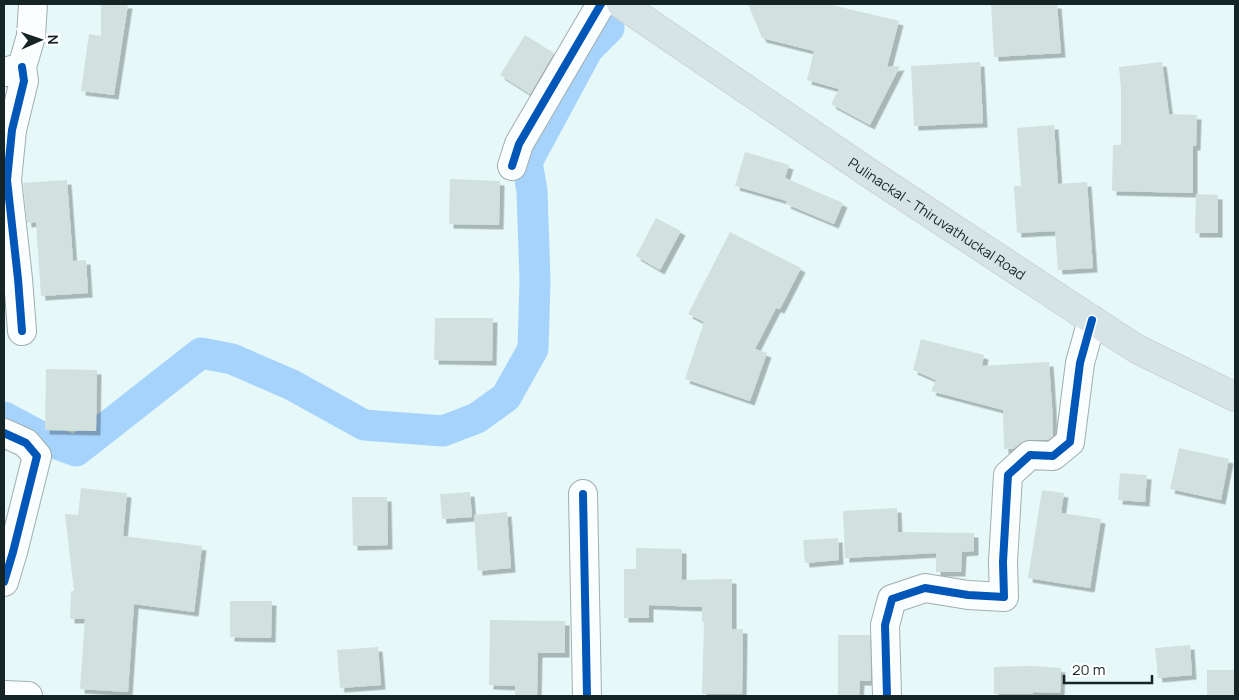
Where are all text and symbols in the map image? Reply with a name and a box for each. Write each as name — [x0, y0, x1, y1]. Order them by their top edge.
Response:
north arrow — [15, 15, 65, 65]
text: N — [44, 34, 63, 45]
street label: Pulinackal - Thiruvathuckal Road — [845, 152, 1030, 283]
scale bar — [1064, 652, 1152, 684]
text: 20 m — [1072, 659, 1105, 680]

